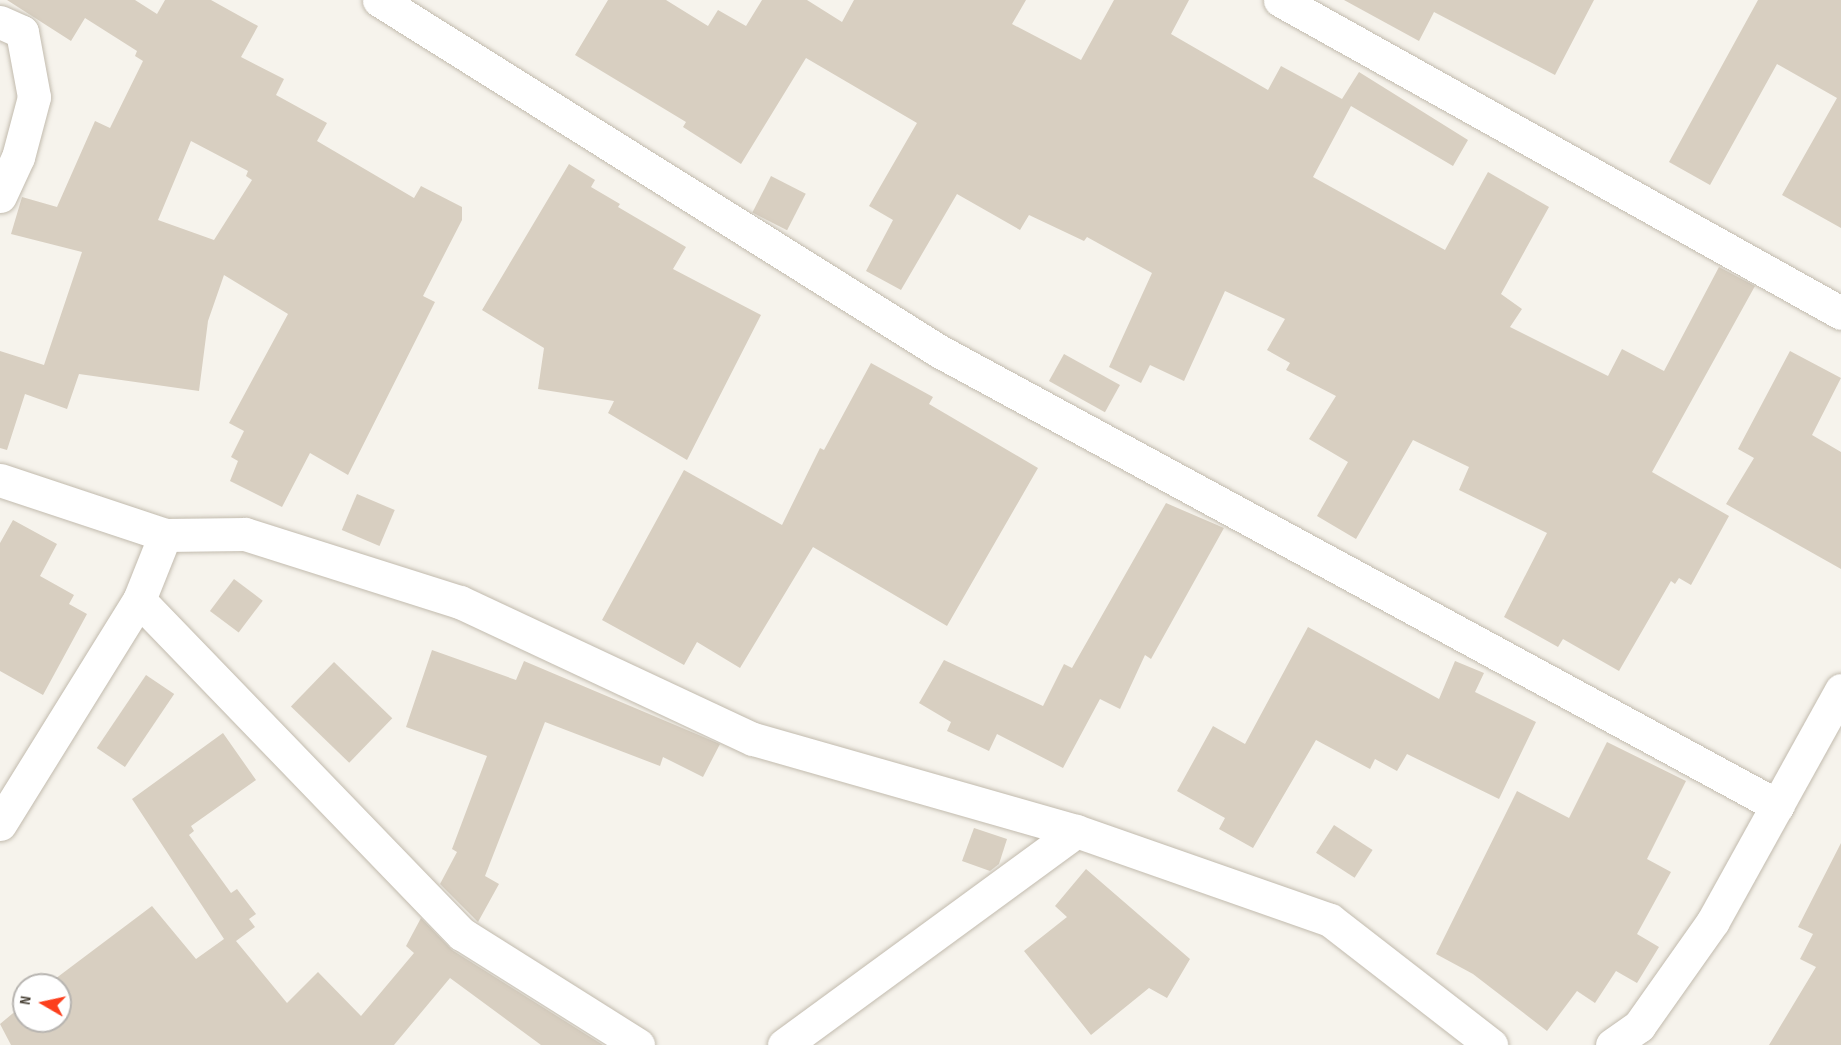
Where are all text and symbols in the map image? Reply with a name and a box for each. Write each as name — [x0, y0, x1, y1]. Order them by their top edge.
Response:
north arrow — [12, 973, 72, 1033]
text: N — [16, 995, 36, 1006]

